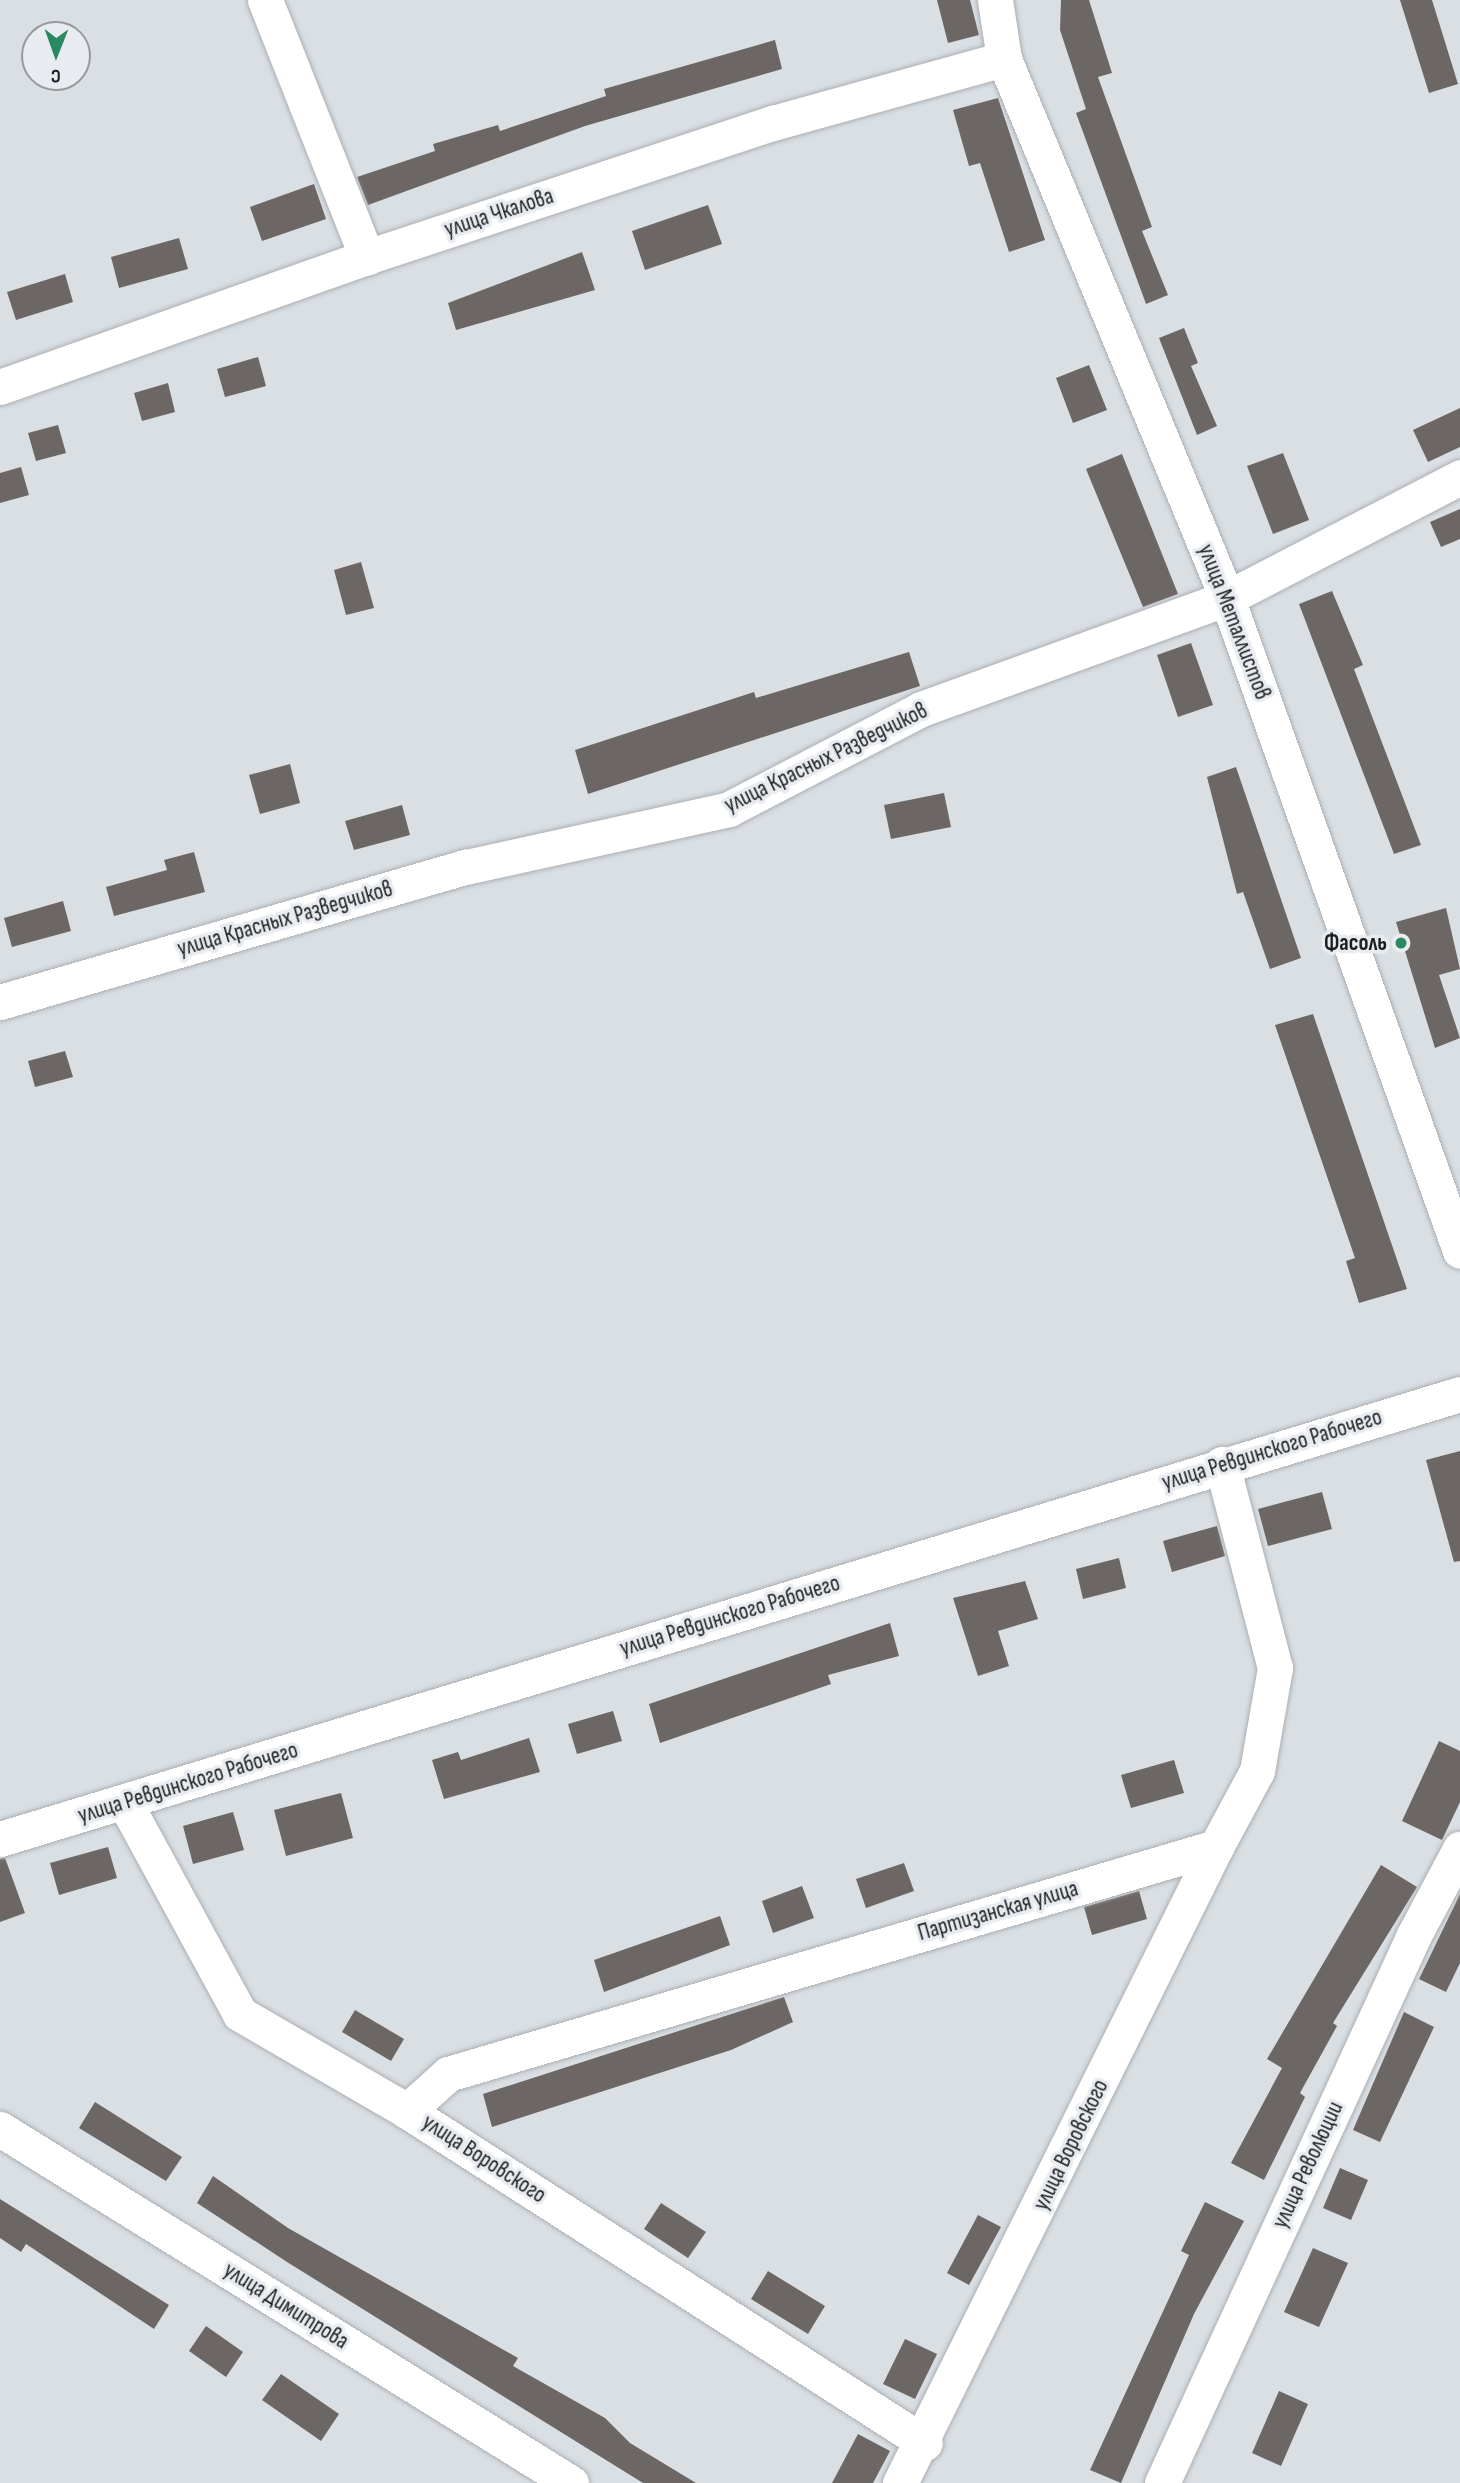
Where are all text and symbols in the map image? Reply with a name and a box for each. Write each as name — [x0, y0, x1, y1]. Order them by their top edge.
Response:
north arrow — [21, 21, 91, 91]
text: С — [51, 64, 61, 87]
street label: улица Чкалова — [441, 182, 557, 244]
street label: улица Металлистов — [1192, 541, 1276, 703]
street label: улица Красных Разведчиков — [720, 697, 932, 819]
street label: улица Красных Разведчиков — [174, 875, 396, 963]
place label: Фасоль — [1324, 929, 1387, 957]
marker: Фасоль — [1393, 935, 1409, 951]
street label: улица Ревдинского Рабочего — [1159, 1403, 1385, 1497]
street label: улица Ревдинского Рабочего — [617, 1569, 843, 1663]
street label: улица Ревдинского Рабочего — [75, 1736, 301, 1830]
street label: Партизанская улица — [915, 1875, 1081, 1947]
street label: улица Воровского — [1027, 2075, 1115, 2215]
street label: улица Революции — [1267, 2097, 1349, 2233]
street label: улица Воровского — [417, 2109, 551, 2209]
street label: улица Димитрова — [218, 2257, 354, 2355]

